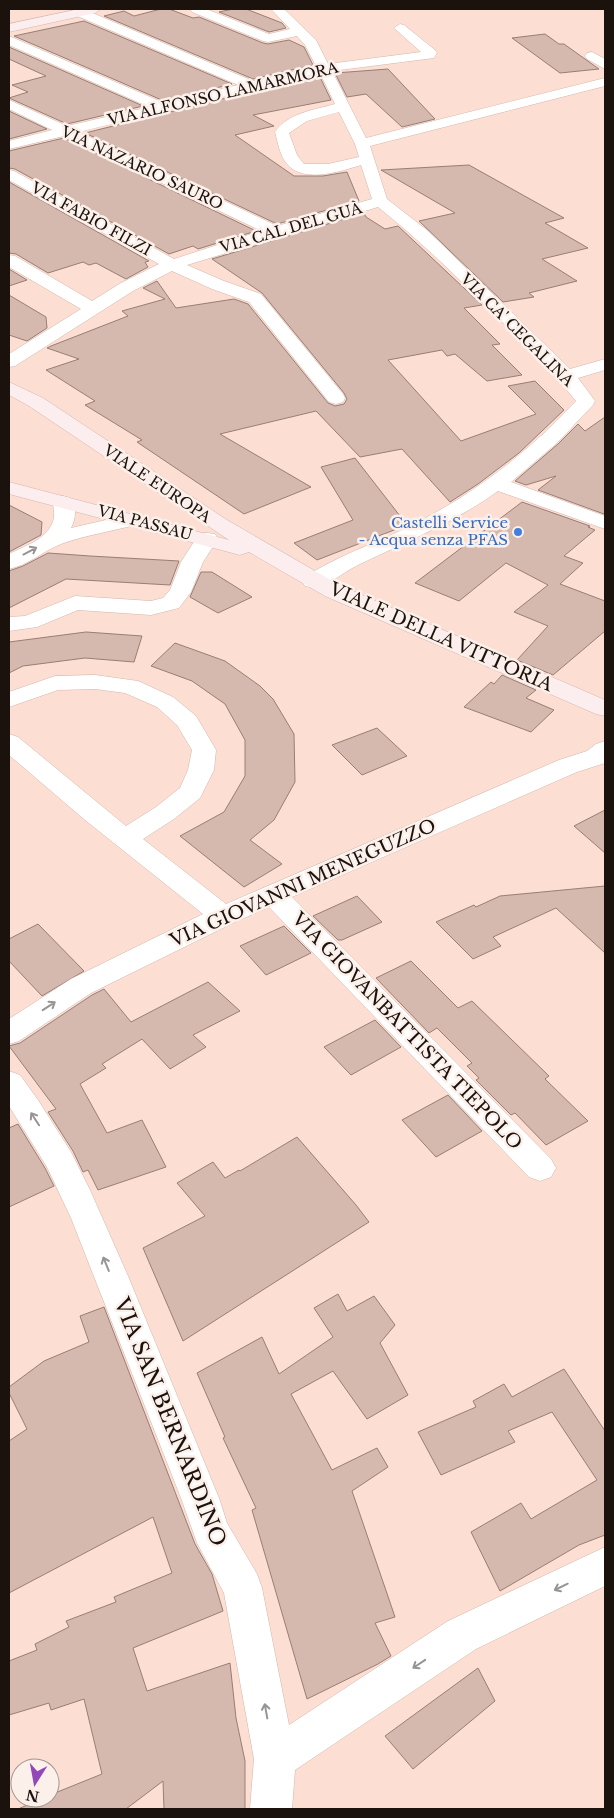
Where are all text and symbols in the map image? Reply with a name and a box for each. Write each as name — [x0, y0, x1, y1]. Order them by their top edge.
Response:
street label: VIA ALFONSO LAMARMORA — [105, 58, 341, 130]
street label: VIA NAZARIO SAURO — [57, 121, 226, 214]
street label: VIA FABIO FILZI — [27, 177, 155, 260]
street label: VIA CAL DEL GUÀ — [216, 198, 365, 257]
street label: VIA CA' CEGALINA — [456, 268, 578, 391]
street label: VIALE EUROPA — [99, 440, 215, 527]
street label: VIA PASSAU — [95, 500, 195, 544]
place label: Castelli Service - Acqua senza PFAS — [359, 513, 508, 549]
marker: Castelli Service - Acqua senza PFAS — [512, 526, 524, 538]
one-way arrow — [23, 546, 37, 556]
street label: VIALE DELLA VITTORIA — [325, 577, 557, 697]
street label: VIA GIOVANNI MENEGUZZO — [166, 814, 439, 952]
street label: VIA GIOVANBATTISTA TIEPOLO — [287, 907, 526, 1154]
one-way arrow — [42, 1001, 56, 1011]
one-way arrow — [29, 1112, 40, 1126]
one-way arrow — [101, 1257, 111, 1272]
street label: VIA SAN BERNARDINO — [108, 1293, 232, 1550]
one-way arrow — [554, 1583, 569, 1592]
one-way arrow — [412, 1659, 426, 1669]
one-way arrow — [260, 1704, 270, 1720]
north arrow — [10, 1758, 60, 1808]
text: N — [24, 1786, 41, 1806]

